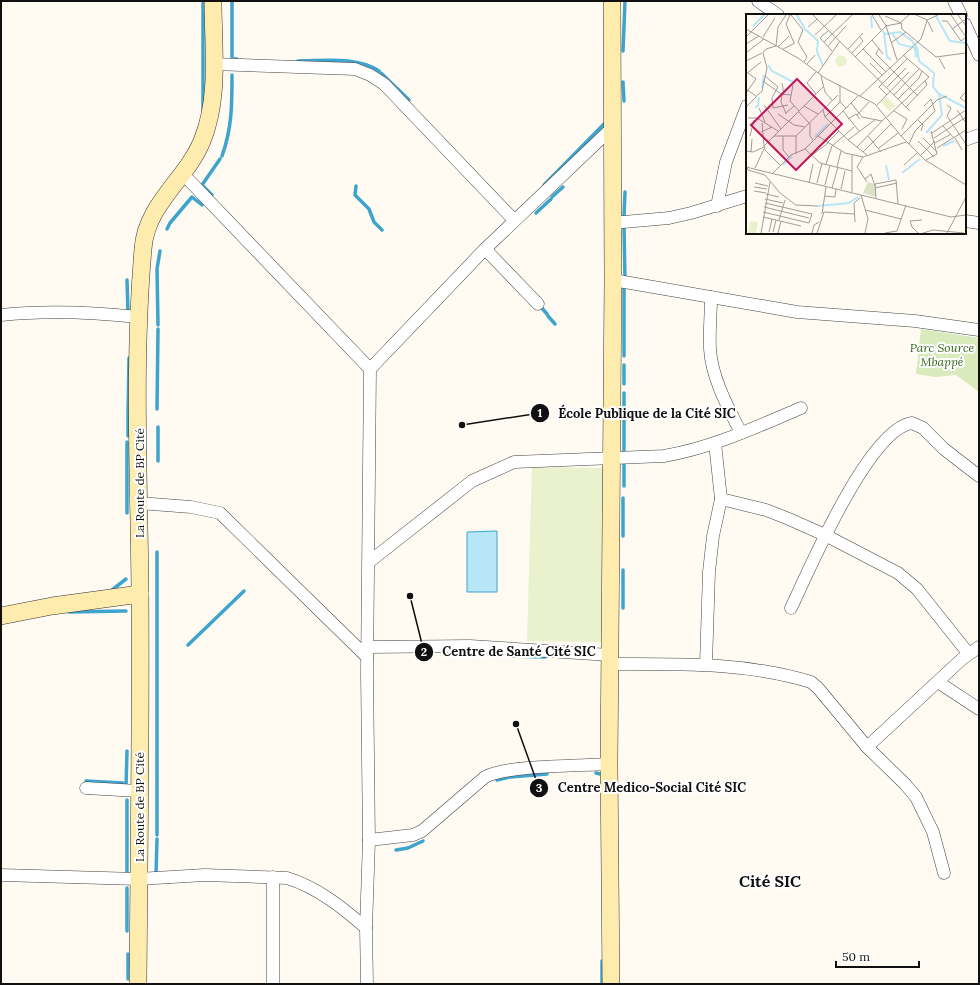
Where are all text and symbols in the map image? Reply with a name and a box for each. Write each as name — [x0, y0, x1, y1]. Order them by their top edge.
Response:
inset map — [746, 14, 966, 234]
park label: Parc Source Mbappé — [910, 340, 975, 369]
callout: École Publique de la Cité SIC — [530, 400, 744, 425]
text: École Publique de la Cité SIC — [558, 404, 736, 422]
text: 1 — [538, 405, 543, 420]
street label: La Route de BP Cité — [132, 427, 147, 538]
callout: Centre de Santé Cité SIC — [414, 639, 603, 664]
text: Centre de Santé Cité SIC — [442, 643, 596, 660]
text: 2 — [421, 644, 427, 659]
street label: La Route de BP Cité — [132, 751, 147, 862]
callout: Centre Medico-Social Cité SIC — [529, 775, 754, 800]
text: Centre Medico-Social Cité SIC — [558, 779, 746, 796]
text: 3 — [536, 780, 543, 795]
district label: Cité SIC — [739, 871, 801, 891]
scale bar — [836, 943, 919, 969]
text: 50 m — [842, 949, 870, 964]

